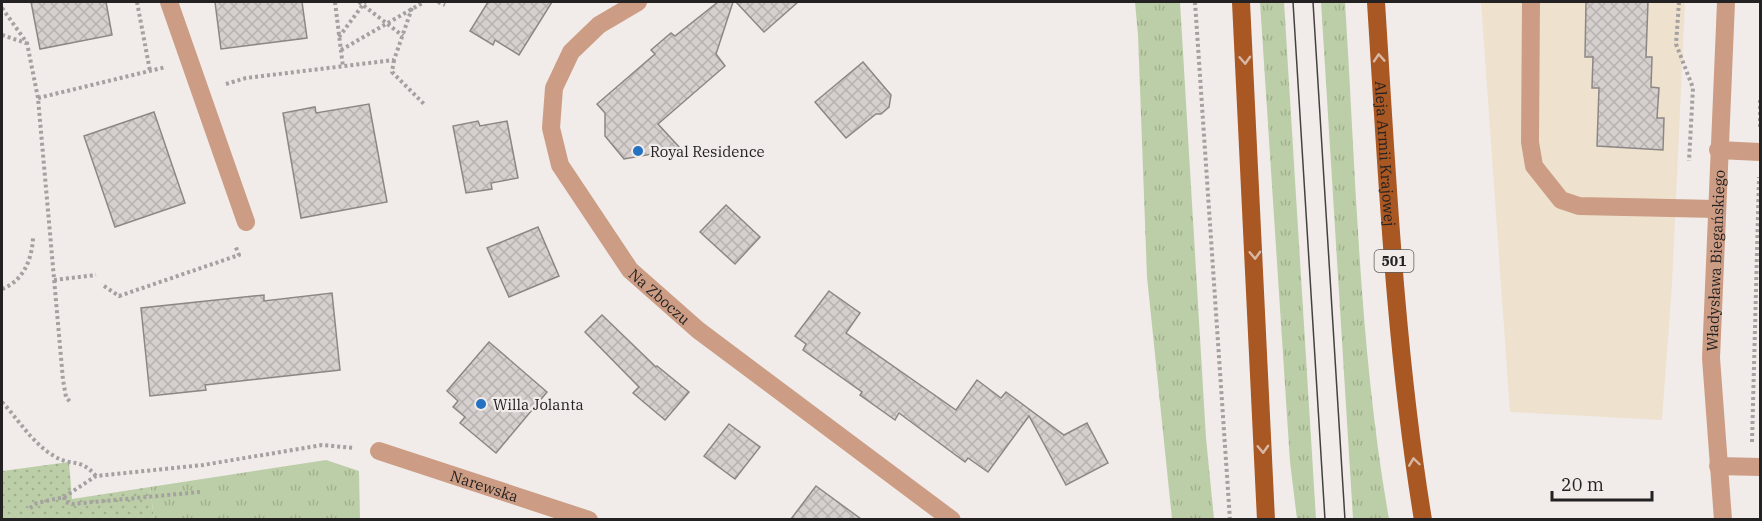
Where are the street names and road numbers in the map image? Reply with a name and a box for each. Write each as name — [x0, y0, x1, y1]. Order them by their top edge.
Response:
street label: Aleja Armii Krajowej — [1371, 80, 1400, 227]
street label: Władysława Biegańskiego — [1702, 169, 1728, 352]
road number: 501 — [1374, 250, 1414, 272]
street label: Na Zboczu — [625, 264, 694, 328]
street label: Narewska — [448, 466, 521, 506]

